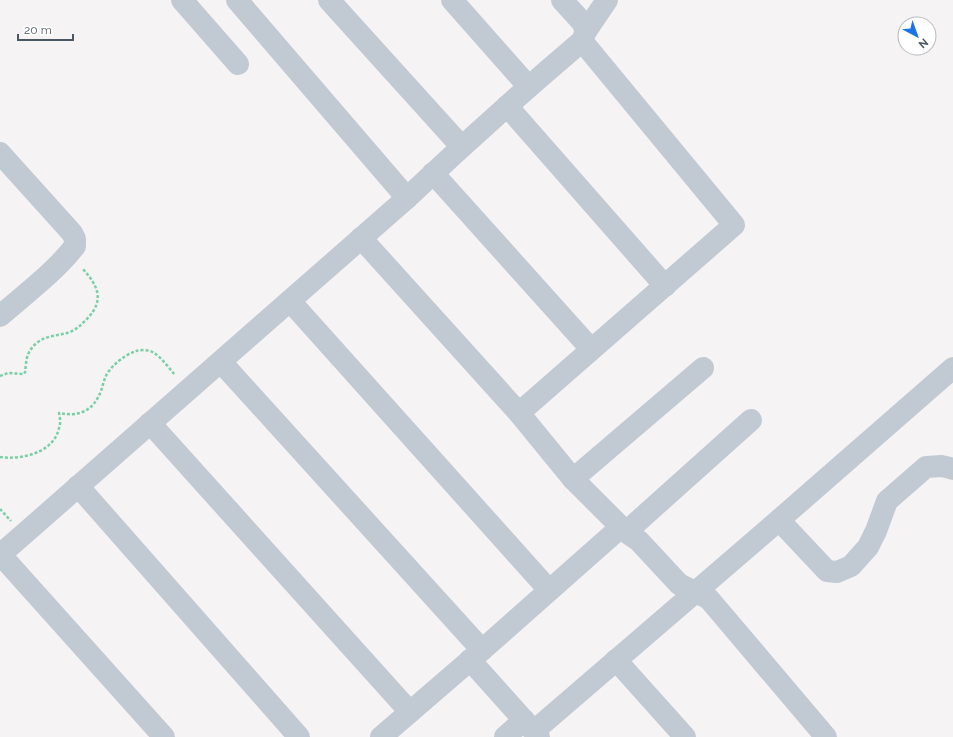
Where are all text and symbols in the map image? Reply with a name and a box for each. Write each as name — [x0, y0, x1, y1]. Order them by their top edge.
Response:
scale bar — [18, 16, 73, 42]
north arrow — [897, 16, 937, 56]
text: 20 m — [24, 23, 52, 37]
text: N — [916, 36, 931, 51]

